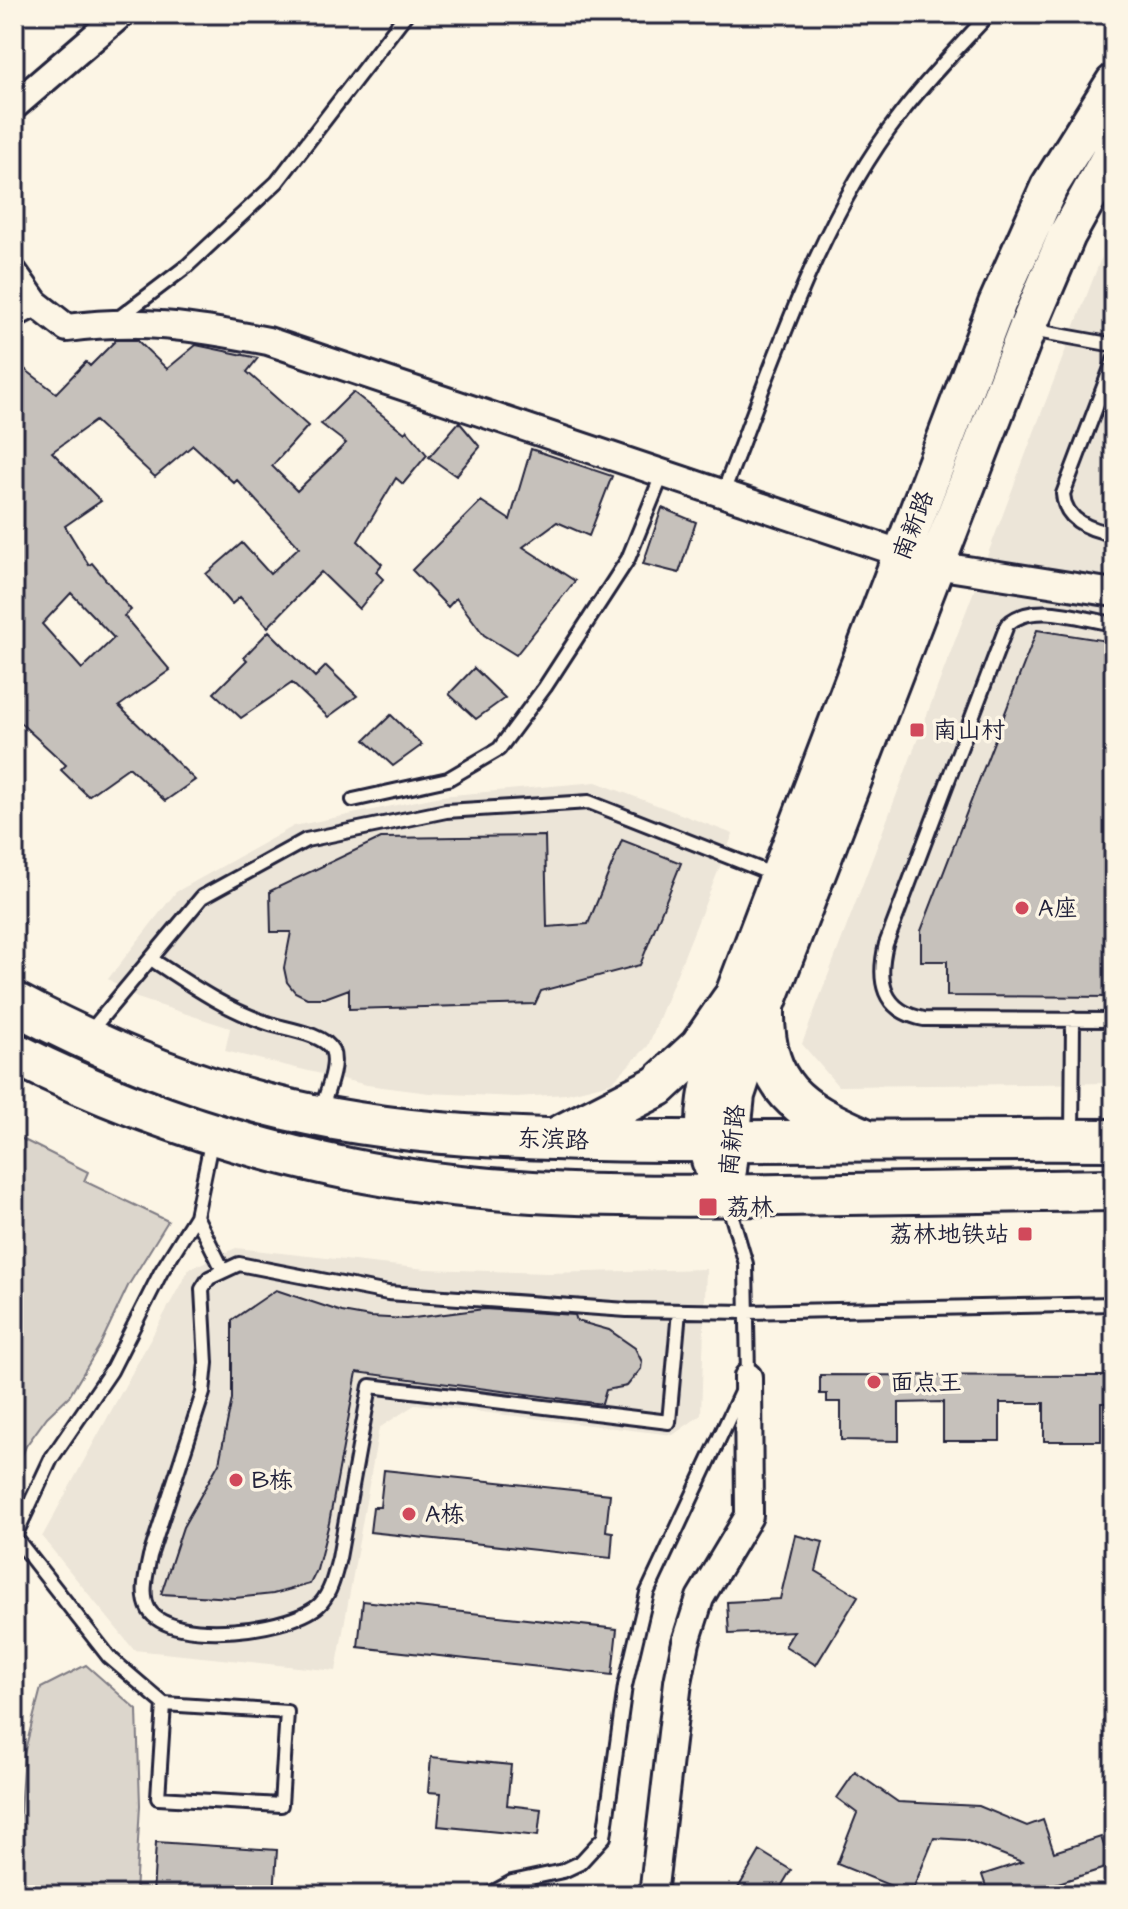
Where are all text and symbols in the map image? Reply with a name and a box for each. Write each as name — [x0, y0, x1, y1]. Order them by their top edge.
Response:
street label: 南新路 — [885, 486, 943, 565]
place label: 南山村 — [933, 714, 1005, 748]
marker: 南山村 — [908, 721, 926, 739]
place label: A座 — [1038, 892, 1077, 926]
marker: A座 — [1013, 899, 1031, 917]
street label: 南新路 — [712, 1103, 754, 1178]
street label: 东滨路 — [516, 1122, 590, 1158]
place label: 荔林 — [726, 1191, 774, 1225]
marker: 荔林 — [697, 1196, 719, 1218]
place label: 荔林地铁站 — [889, 1218, 1009, 1252]
marker: 荔林地铁站 — [1016, 1225, 1034, 1243]
place label: 面点王 — [890, 1366, 962, 1400]
marker: 面点王 — [865, 1373, 883, 1391]
place label: B栋 — [252, 1464, 293, 1498]
marker: B栋 — [227, 1471, 245, 1489]
place label: A栋 — [425, 1498, 464, 1532]
marker: A栋 — [400, 1505, 418, 1523]

